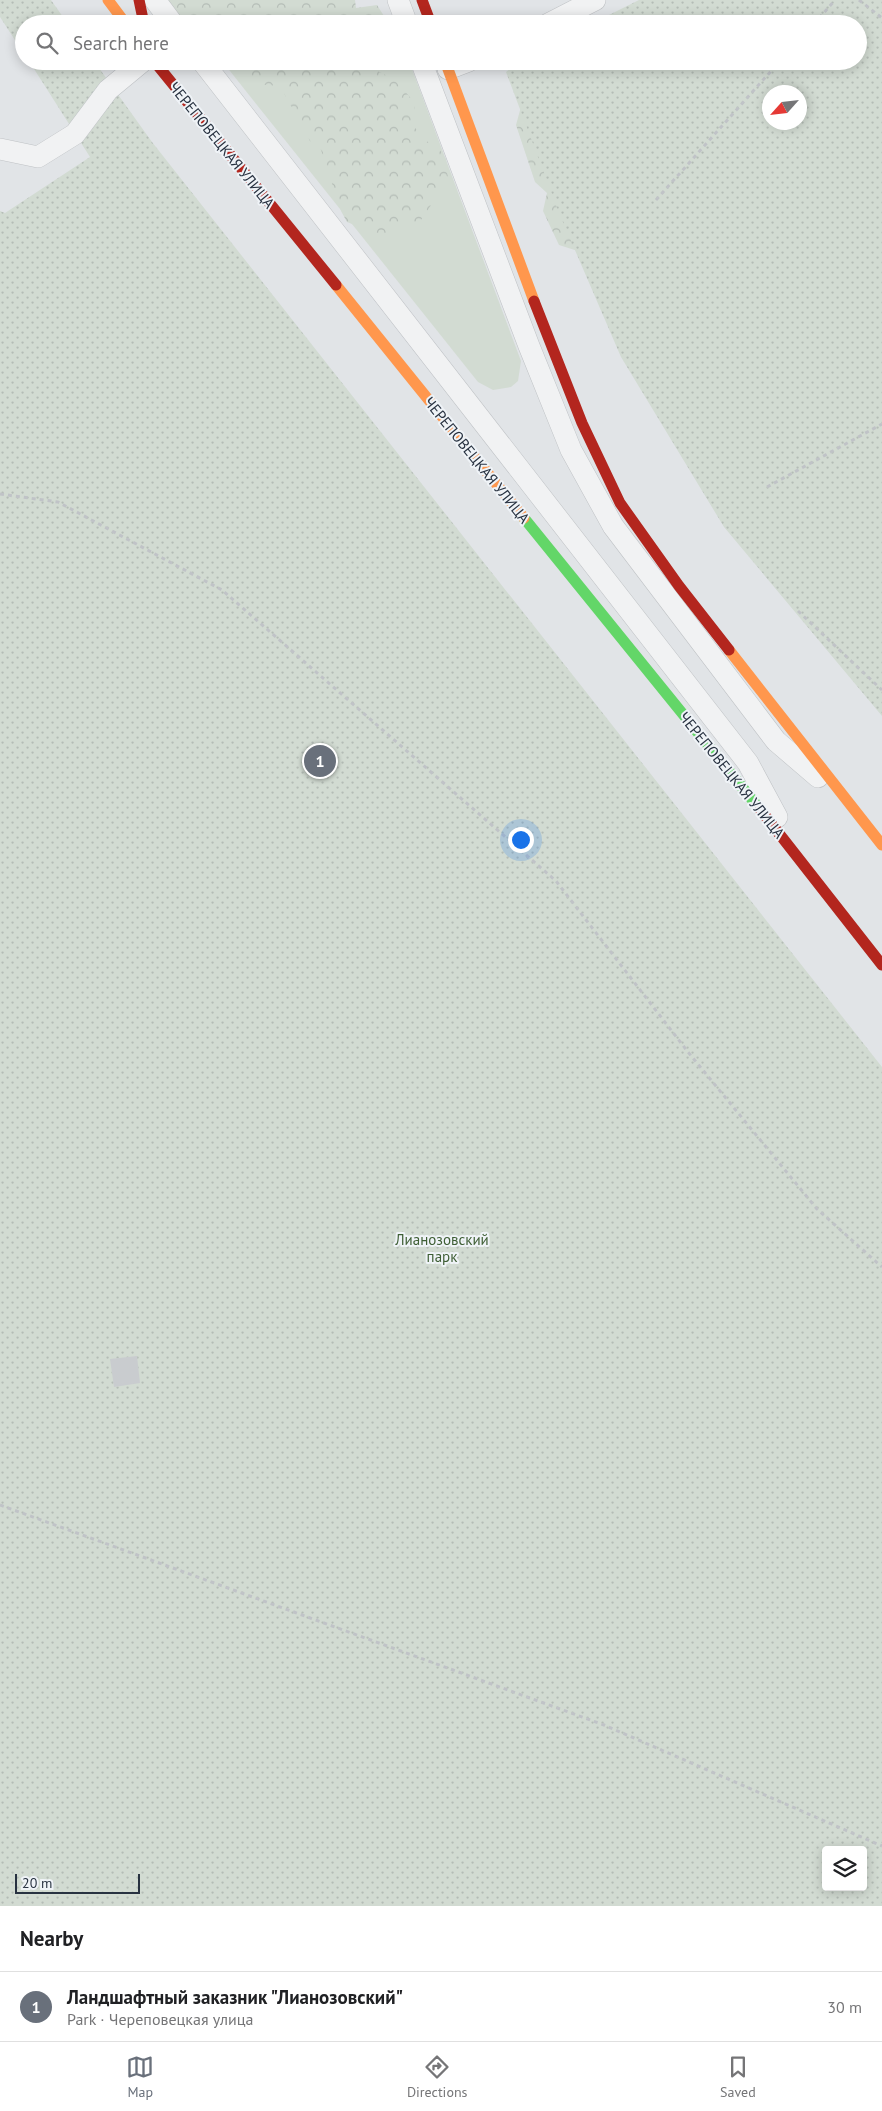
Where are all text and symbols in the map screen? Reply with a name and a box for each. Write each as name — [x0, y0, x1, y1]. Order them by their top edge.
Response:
search box — [15, 15, 867, 70]
icon: search — [33, 29, 61, 57]
text: Search here — [73, 31, 169, 55]
street label: ЧЕРЕПОВЕЦКАЯ УЛИЦА — [165, 78, 279, 212]
north arrow — [762, 85, 807, 130]
street label: ЧЕРЕПОВЕЦКАЯ УЛИЦА — [420, 393, 534, 527]
street label: ЧЕРЕПОВЕЦКАЯ УЛИЦА — [675, 708, 789, 842]
pin: 1 — [304, 742, 336, 780]
your location — [508, 827, 534, 853]
park label: Лианозовский парк — [394, 1230, 489, 1266]
map controls — [822, 1846, 867, 1891]
button: layers — [822, 1846, 867, 1891]
scale bar — [15, 1871, 140, 1894]
text: 20 m — [22, 1874, 52, 1892]
text: Nearby — [20, 1925, 83, 1952]
text: Ландшафтный заказник "Лианозовский" — [67, 1985, 403, 2009]
text: 1 — [31, 1997, 41, 2017]
text: 30 m — [827, 1997, 862, 2017]
text: Park · Череповецкая улица — [67, 2009, 254, 2029]
tab: Map — [126, 2053, 154, 2101]
tab: Directions — [407, 2053, 467, 2101]
tab: Saved — [720, 2053, 756, 2101]

